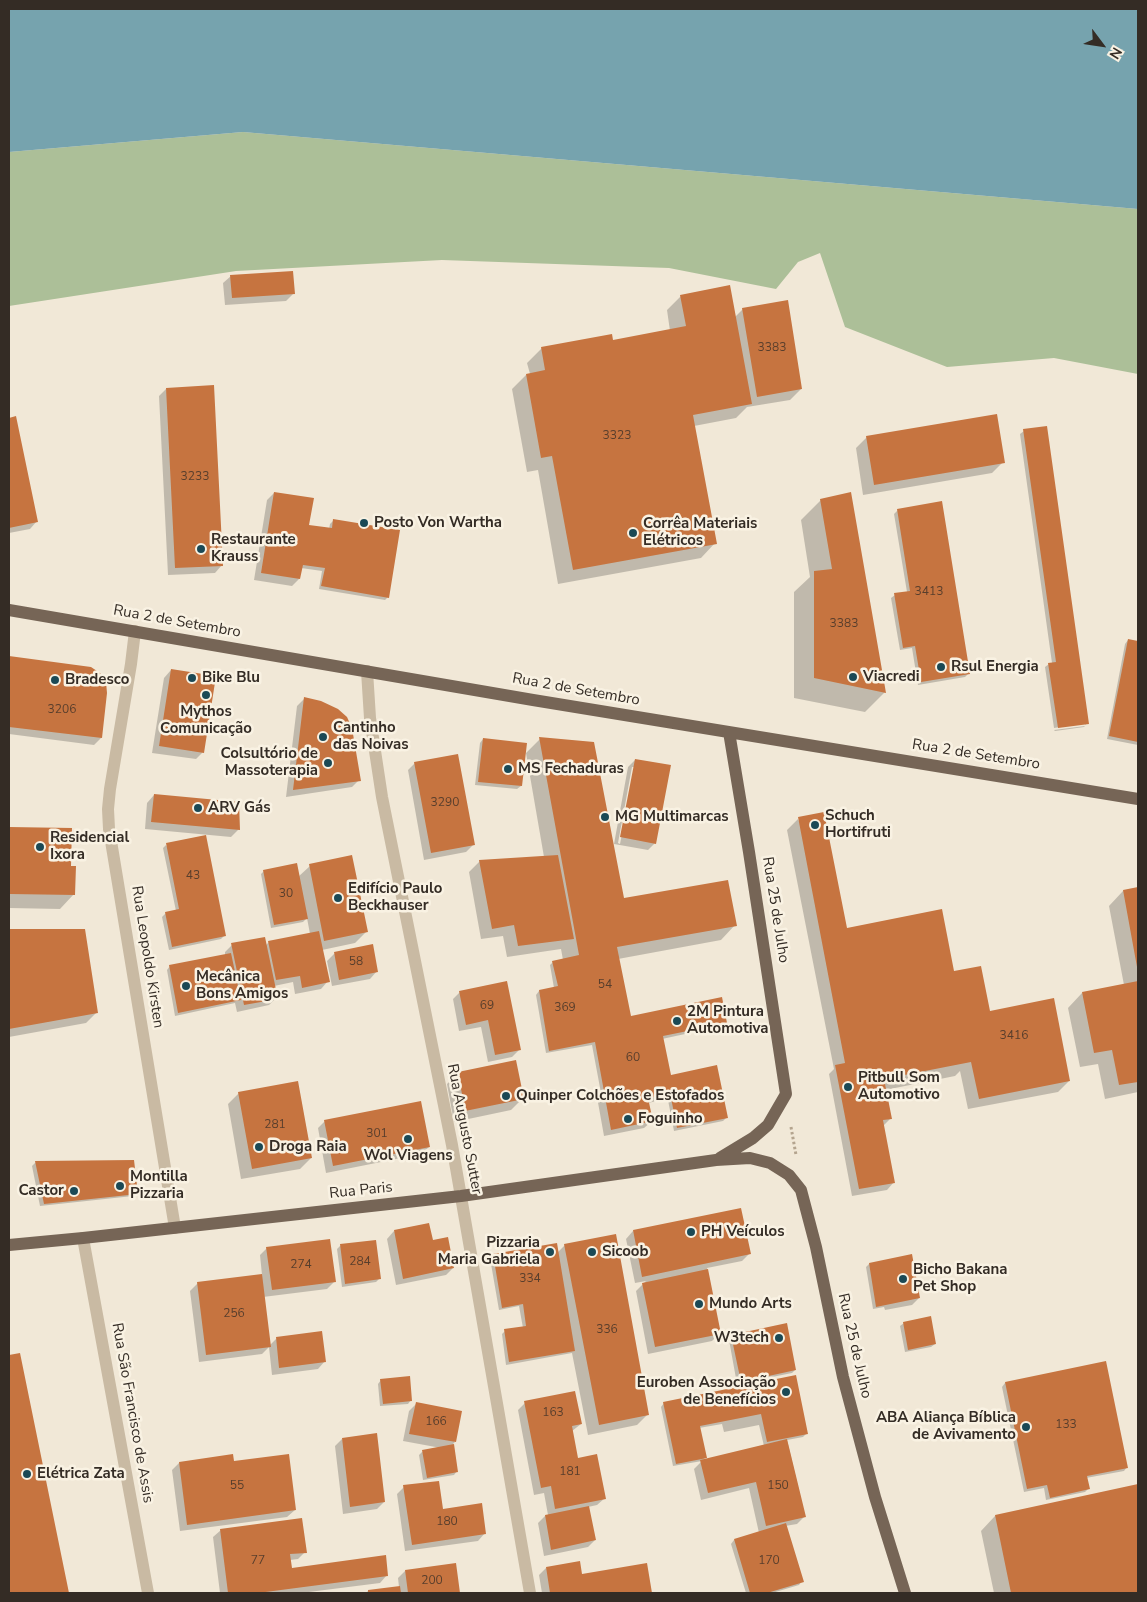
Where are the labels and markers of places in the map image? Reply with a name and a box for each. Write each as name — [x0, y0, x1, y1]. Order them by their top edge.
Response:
place label: Posto Von Wartha — [374, 514, 502, 532]
place label: Corrêa Materiais Elétricos — [643, 515, 757, 550]
marker: Posto Von Wartha — [358, 517, 370, 529]
marker: Corrêa Materiais Elétricos — [627, 527, 639, 539]
place label: Restaurante Krauss — [211, 531, 296, 566]
marker: Restaurante Krauss — [195, 543, 207, 555]
place label: Rsul Energia — [951, 658, 1039, 676]
marker: Rsul Energia — [935, 661, 947, 673]
place label: Viacredi — [863, 668, 920, 686]
place label: Bike Blu — [202, 669, 260, 687]
place label: Bradesco — [65, 671, 129, 689]
marker: Viacredi — [847, 671, 859, 683]
marker: Bike Blu — [186, 672, 198, 684]
marker: Bradesco — [49, 674, 61, 686]
marker: Mythos Comunicação — [200, 689, 212, 701]
place label: Mythos Comunicação — [160, 703, 252, 738]
place label: Cantinho das Noivas — [333, 719, 409, 754]
marker: Cantinho das Noivas — [317, 731, 329, 743]
place label: Colsultório de Massoterapia — [221, 745, 318, 780]
marker: Colsultório de Massoterapia — [322, 757, 334, 769]
place label: MS Fechaduras — [518, 760, 624, 778]
marker: MS Fechaduras — [502, 763, 514, 775]
place label: ARV Gás — [208, 799, 271, 817]
marker: ARV Gás — [192, 802, 204, 814]
place label: Schuch Hortifruti — [825, 807, 891, 842]
place label: MG Multimarcas — [615, 808, 729, 826]
marker: MG Multimarcas — [599, 811, 611, 823]
marker: Schuch Hortifruti — [809, 819, 821, 831]
place label: Residencial Ixora — [50, 829, 129, 864]
marker: Residencial Ixora — [34, 841, 46, 853]
place label: Edifício Paulo Beckhauser — [348, 880, 442, 915]
marker: Edifício Paulo Beckhauser — [332, 892, 344, 904]
place label: Mecânica Bons Amigos — [196, 968, 288, 1003]
marker: Mecânica Bons Amigos — [180, 980, 192, 992]
place label: 2M Pintura Automotiva — [687, 1003, 768, 1038]
marker: 2M Pintura Automotiva — [671, 1015, 683, 1027]
place label: Pitbull Som Automotivo — [858, 1069, 940, 1104]
marker: Pitbull Som Automotivo — [842, 1081, 854, 1093]
place label: Quinper Colchões e Estofados — [516, 1087, 724, 1105]
marker: Quinper Colchões e Estofados — [500, 1090, 512, 1102]
place label: Foguinho — [638, 1110, 703, 1128]
marker: Foguinho — [622, 1113, 634, 1125]
marker: Wol Viagens — [402, 1133, 414, 1145]
place label: Droga Raia — [269, 1138, 347, 1156]
marker: Droga Raia — [253, 1141, 265, 1153]
place label: Wol Viagens — [363, 1147, 453, 1165]
place label: Montilla Pizzaria — [130, 1168, 188, 1203]
marker: Montilla Pizzaria — [114, 1180, 126, 1192]
place label: Castor — [18, 1182, 64, 1200]
marker: Castor — [68, 1185, 80, 1197]
place label: PH Veículos — [701, 1223, 785, 1241]
marker: PH Veículos — [685, 1226, 697, 1238]
place label: Pizzaria Maria Gabriela — [438, 1234, 540, 1269]
place label: Sicoob — [602, 1243, 648, 1261]
marker: Pizzaria Maria Gabriela — [544, 1246, 556, 1258]
marker: Sicoob — [586, 1246, 598, 1258]
place label: Bicho Bakana Pet Shop — [913, 1261, 1007, 1296]
marker: Bicho Bakana Pet Shop — [897, 1273, 909, 1285]
place label: Mundo Arts — [709, 1295, 792, 1313]
marker: Mundo Arts — [693, 1298, 705, 1310]
place label: W3tech — [714, 1329, 769, 1347]
marker: W3tech — [773, 1332, 785, 1344]
place label: Euroben Associação de Benefícios — [637, 1374, 776, 1409]
marker: Euroben Associação de Benefícios — [780, 1386, 792, 1398]
place label: ABA Aliança Bíblica de Avivamento — [876, 1409, 1016, 1444]
marker: ABA Aliança Bíblica de Avivamento — [1020, 1421, 1032, 1433]
place label: Elétrica Zata — [37, 1465, 125, 1483]
marker: Elétrica Zata — [21, 1468, 33, 1480]

